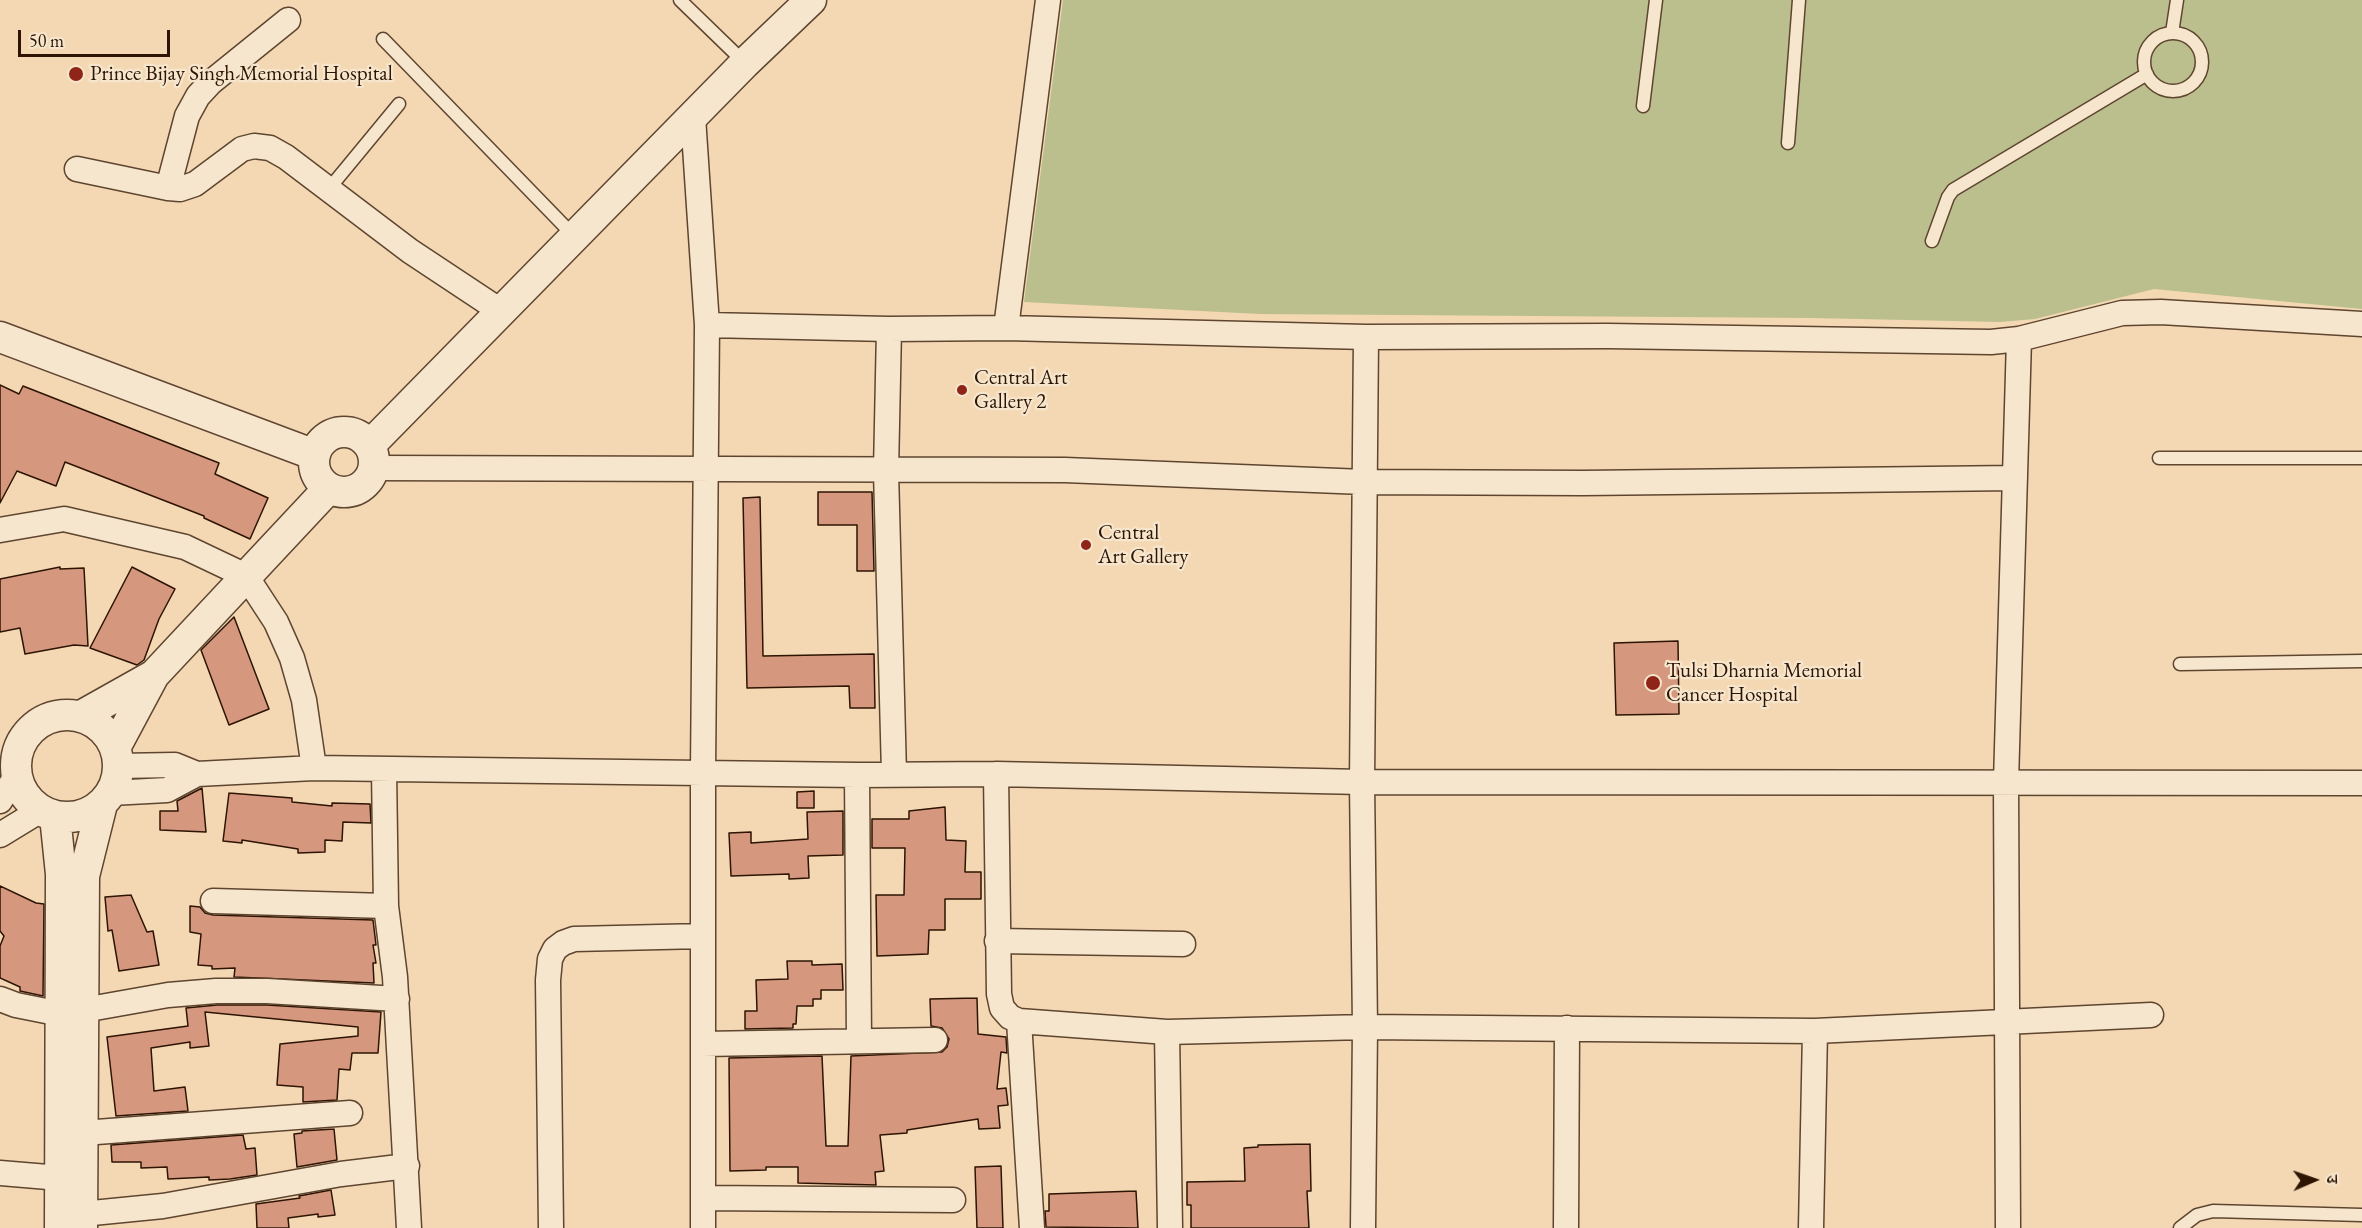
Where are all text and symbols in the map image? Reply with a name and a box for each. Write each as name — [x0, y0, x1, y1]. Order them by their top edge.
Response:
scale bar — [21, 18, 172, 56]
text: 50 m — [29, 29, 64, 52]
place label: Prince Bijay Singh Memorial Hospital — [90, 61, 393, 87]
marker: Prince Bijay Singh Memorial Hospital — [67, 65, 85, 83]
place label: Central Art Gallery 2 — [974, 365, 1068, 415]
marker: Central Art Gallery 2 — [955, 383, 969, 397]
place label: Central Art Gallery — [1098, 520, 1189, 570]
marker: Central Art Gallery — [1079, 538, 1093, 552]
place label: Tulsi Dharnia Memorial Cancer Hospital — [1666, 658, 1862, 708]
marker: Tulsi Dharnia Memorial Cancer Hospital — [1644, 674, 1662, 692]
north arrow — [2284, 1150, 2344, 1210]
text: उ — [2322, 1175, 2343, 1184]

